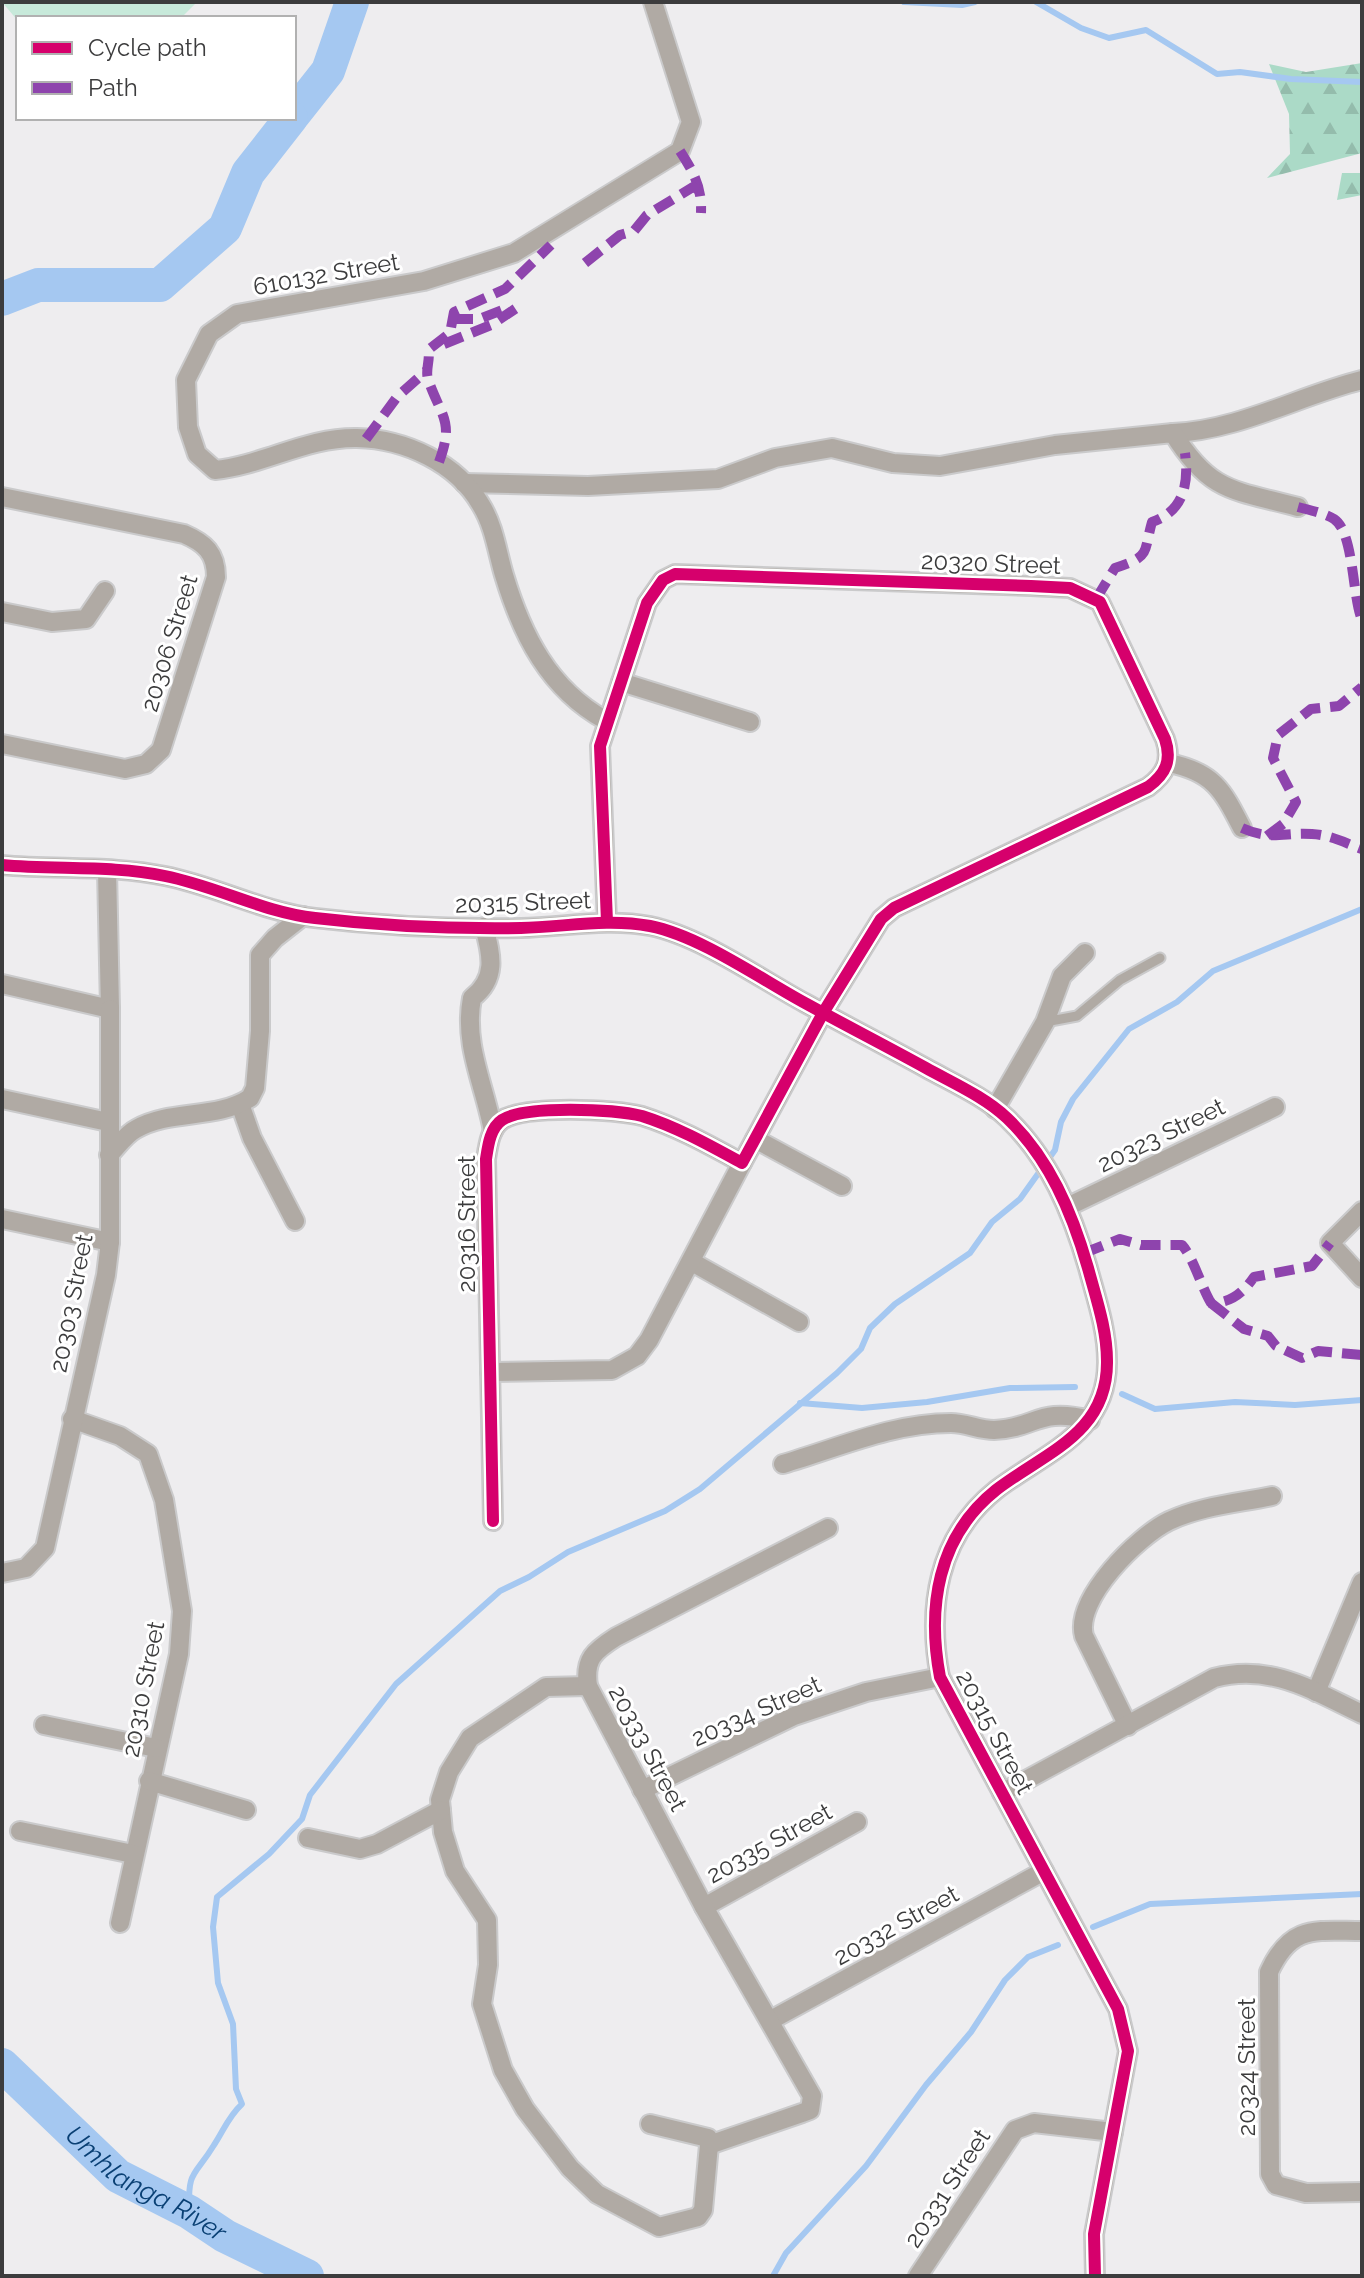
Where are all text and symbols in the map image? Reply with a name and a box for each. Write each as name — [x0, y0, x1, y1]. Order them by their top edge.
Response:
legend — [16, 16, 296, 120]
text: Cycle path — [88, 33, 207, 62]
text: Path — [88, 73, 138, 102]
street label: 610132 Street — [251, 247, 401, 301]
street label: 20320 Street — [921, 546, 1061, 580]
street label: 20306 Street — [134, 571, 204, 715]
street label: 20315 Street — [455, 885, 591, 919]
street label: 20323 Street — [1093, 1092, 1229, 1178]
street label: 20316 Street — [452, 1155, 481, 1293]
street label: 20303 Street — [43, 1231, 99, 1375]
street label: 20310 Street — [116, 1619, 170, 1759]
street label: 20315 Street — [950, 1665, 1040, 1799]
street label: 20334 Street — [687, 1670, 825, 1752]
street label: 20333 Street — [603, 1680, 693, 1816]
street label: 20335 Street — [701, 1797, 837, 1889]
street label: 20332 Street — [829, 1879, 963, 1971]
street label: 20324 Street — [1232, 1998, 1261, 2136]
water label: Umhlanga River — [60, 2119, 233, 2248]
street label: 20331 Street — [898, 2123, 996, 2253]

